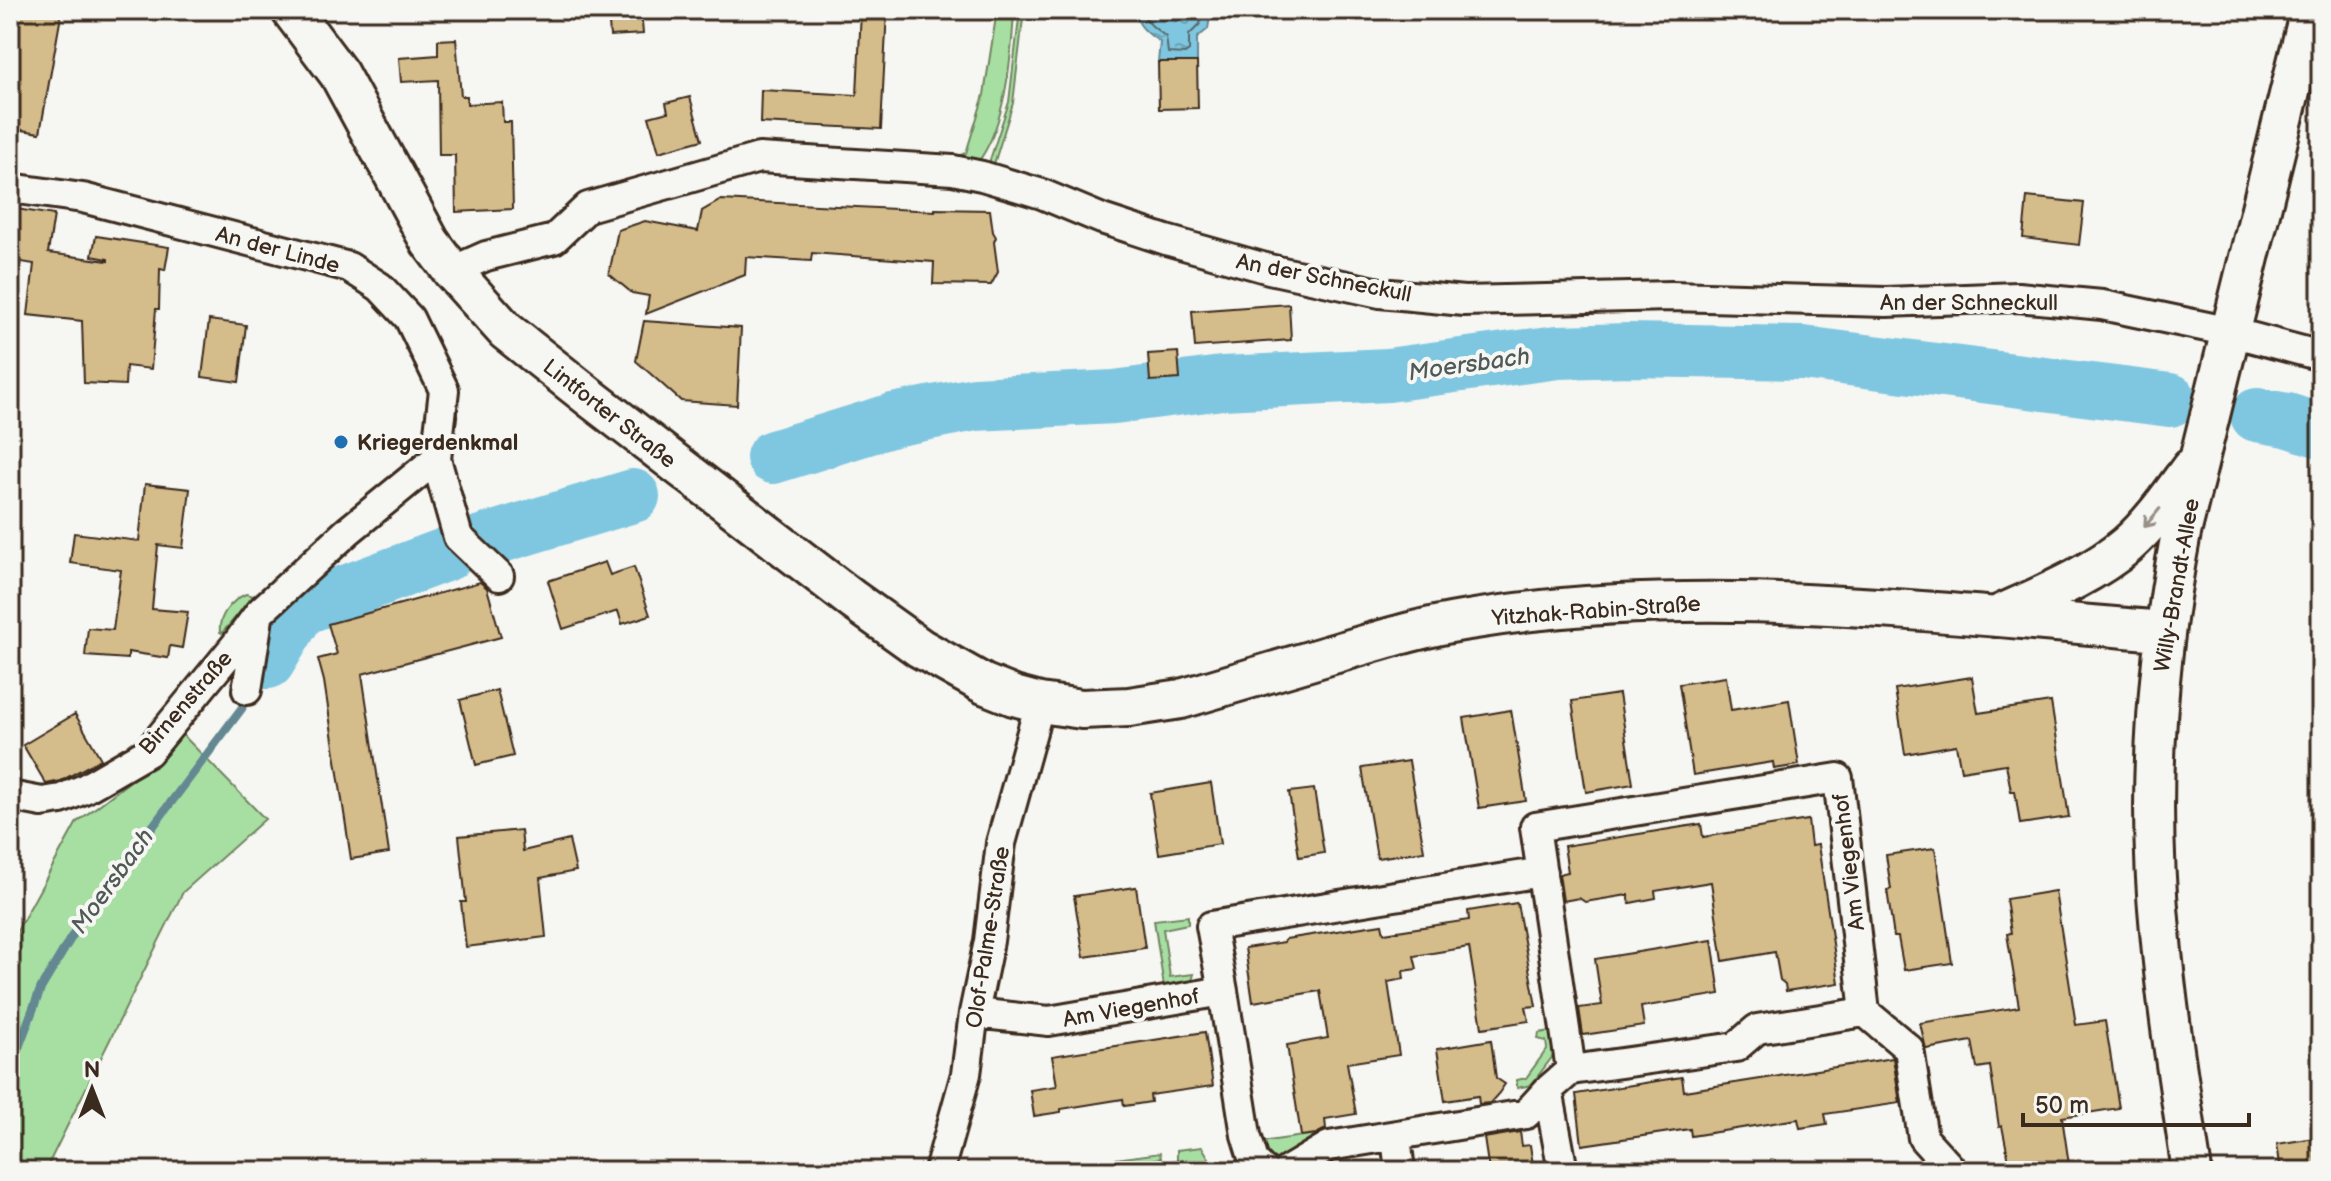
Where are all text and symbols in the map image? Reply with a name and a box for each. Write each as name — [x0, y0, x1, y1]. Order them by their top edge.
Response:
street label: An der Linde — [213, 221, 343, 280]
street label: An der Schneckull — [1234, 248, 1414, 309]
street label: An der Schneckull — [1880, 290, 2058, 317]
water label: Moersbach — [1407, 342, 1532, 387]
street label: Lintforter Straße — [537, 354, 681, 475]
place label: Kriegerdenkmal — [357, 430, 518, 457]
marker: Kriegerdenkmal — [332, 433, 350, 451]
street label: Willy-Brandt-Allee — [2149, 496, 2206, 674]
one-way arrow — [2143, 508, 2161, 528]
street label: Yitzhak-Rabin-Straße — [1490, 591, 1701, 632]
street label: Birnenstraße — [134, 645, 239, 761]
street label: Am Viegenhof — [1828, 791, 1871, 932]
water label: Moersbach — [65, 823, 160, 939]
street label: Olof-Palme-Straße — [961, 844, 1016, 1030]
street label: Am Viegenhof — [1061, 983, 1202, 1034]
north arrow — [52, 1049, 132, 1129]
text: N — [84, 1057, 100, 1084]
scale bar — [2023, 1077, 2249, 1127]
text: 50 m — [2035, 1091, 2089, 1120]

